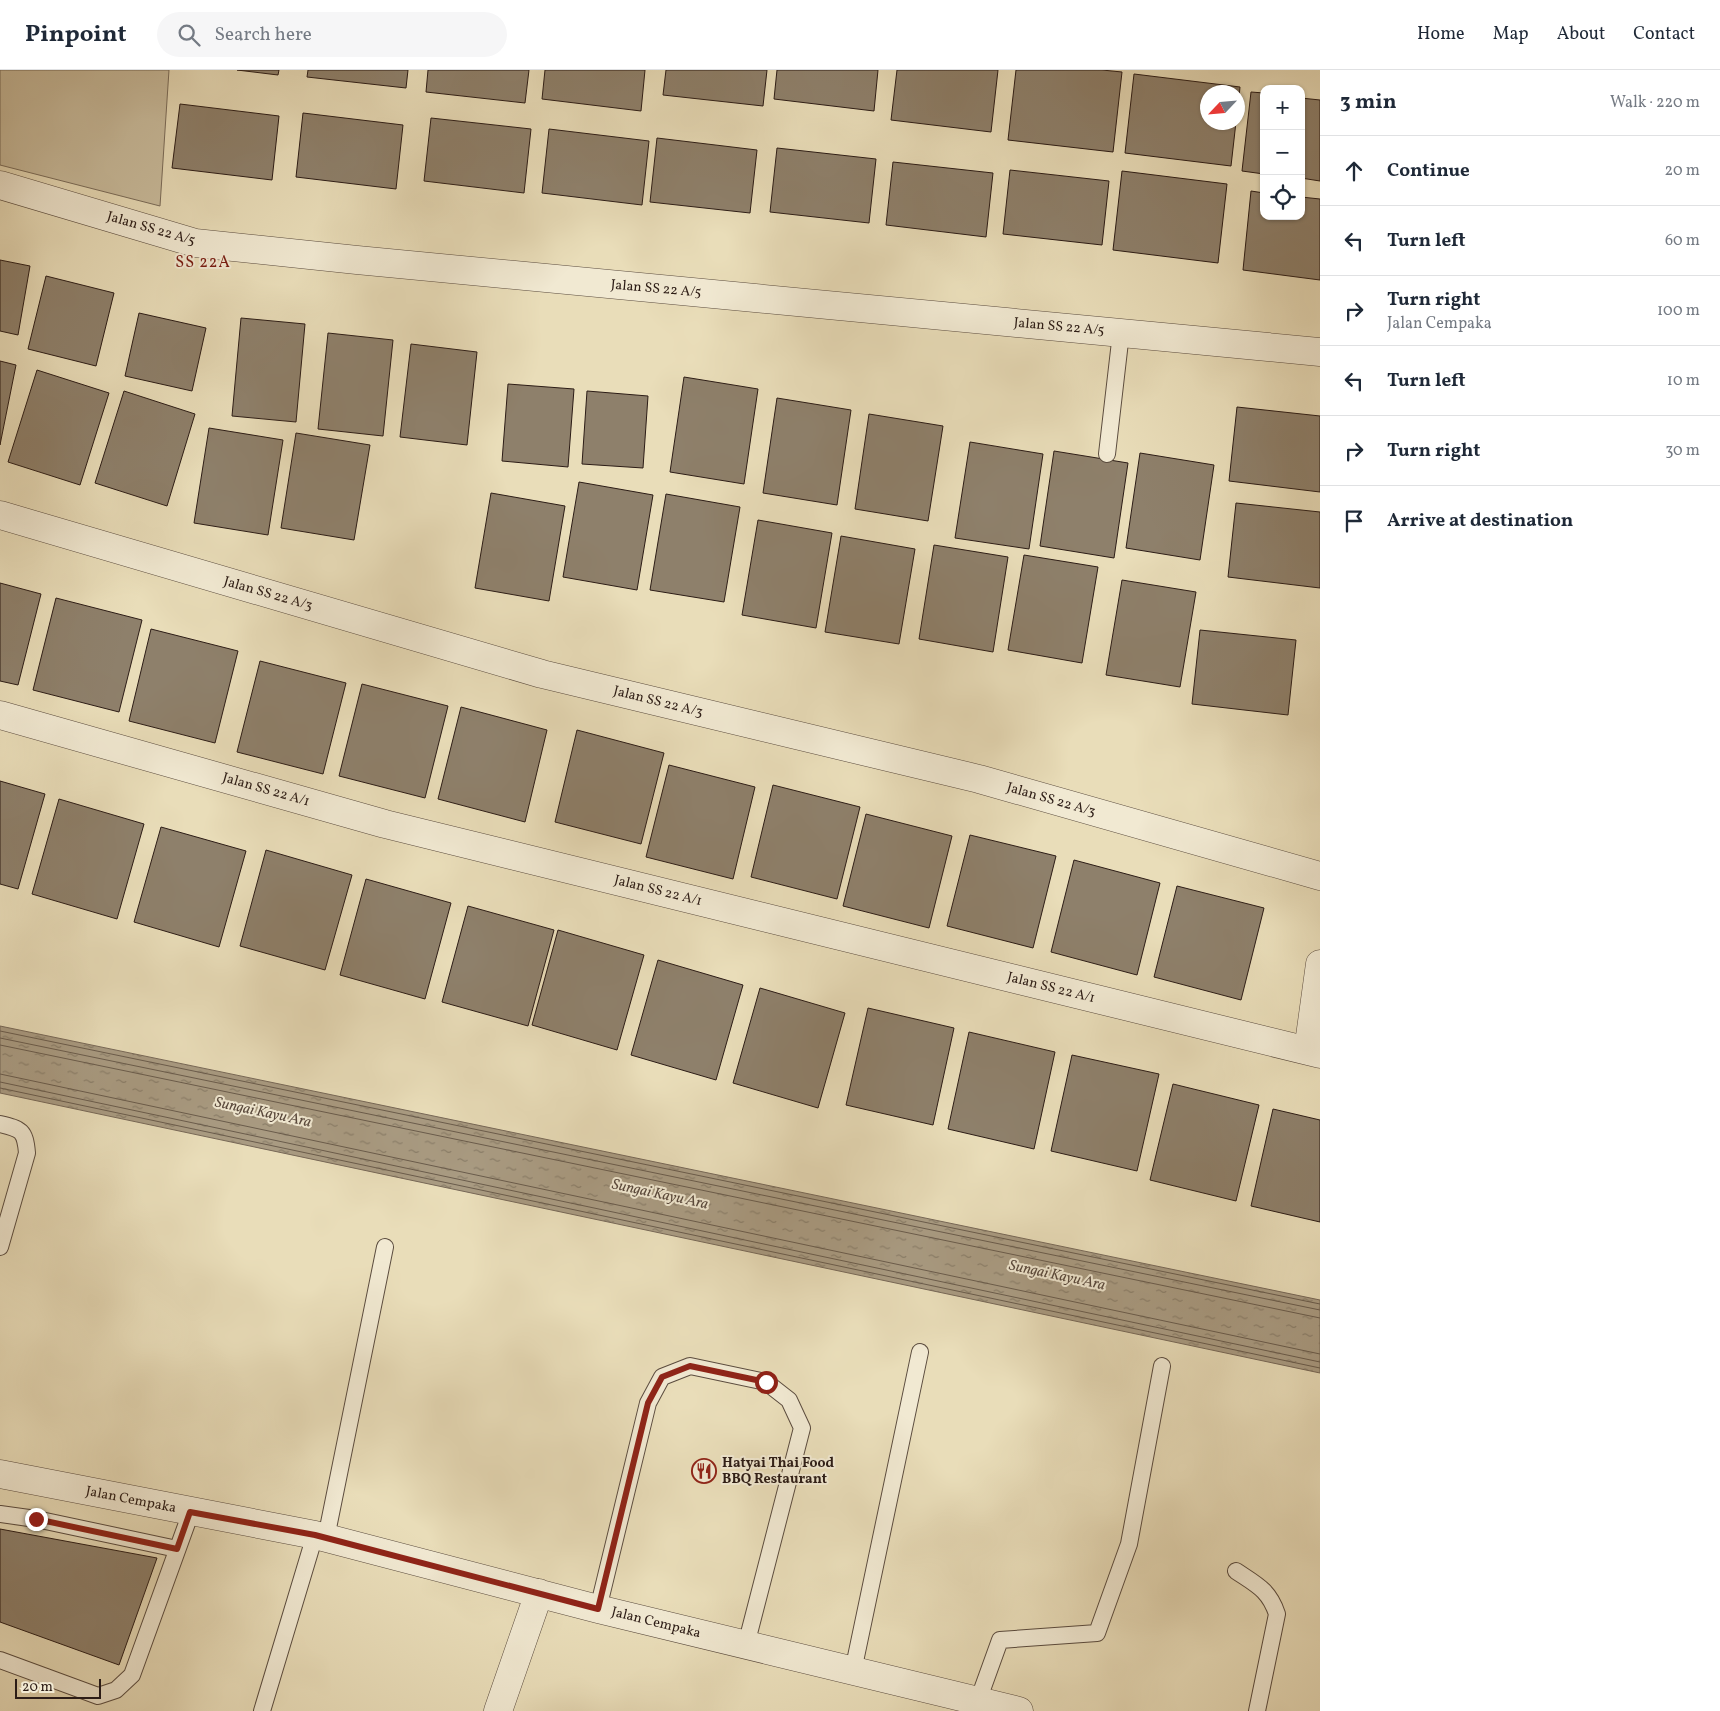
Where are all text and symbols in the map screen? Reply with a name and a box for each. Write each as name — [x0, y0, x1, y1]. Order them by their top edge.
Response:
search box — [157, 12, 507, 57]
text: Pinpoint — [25, 18, 127, 52]
icon: search — [175, 21, 203, 49]
text: Search here — [215, 22, 312, 48]
text: Home — [1417, 22, 1465, 47]
text: Map — [1493, 22, 1529, 47]
text: About — [1557, 22, 1605, 47]
text: Contact — [1633, 22, 1695, 47]
north arrow — [1200, 85, 1245, 130]
map controls — [1260, 85, 1305, 220]
button: + — [1260, 85, 1305, 130]
text: 3 min — [1340, 88, 1396, 117]
text: Walk · 220 m — [1610, 92, 1700, 114]
button: − — [1260, 130, 1305, 175]
icon: ahead — [1340, 157, 1368, 185]
text: Continue — [1387, 158, 1470, 184]
text: 20 m — [1665, 160, 1700, 182]
button: locate — [1260, 175, 1305, 220]
street label: Jalan SS 22 A/5 — [105, 207, 197, 251]
icon: left — [1340, 227, 1368, 255]
text: Turn left — [1387, 228, 1466, 254]
text: 60 m — [1665, 230, 1700, 252]
district label: SS 22A — [175, 252, 231, 274]
street label: Jalan SS 22 A/5 — [610, 276, 702, 302]
text: Turn right — [1387, 287, 1480, 313]
icon: right — [1340, 297, 1368, 325]
text: 100 m — [1657, 300, 1700, 322]
text: Jalan Cempaka — [1387, 313, 1492, 335]
street label: Jalan SS 22 A/5 — [1013, 314, 1105, 340]
icon: left — [1340, 367, 1368, 395]
text: Turn left — [1387, 368, 1466, 394]
text: 10 m — [1667, 370, 1700, 392]
icon: right — [1340, 437, 1368, 465]
text: Turn right — [1387, 438, 1480, 464]
text: 30 m — [1665, 440, 1700, 462]
icon: arrive — [1340, 507, 1368, 535]
text: Arrive at destination — [1387, 508, 1573, 534]
street label: Jalan SS 22 A/3 — [221, 572, 315, 616]
street label: Jalan SS 22 A/3 — [611, 682, 705, 722]
street label: Jalan SS 22 A/1 — [220, 768, 312, 812]
street label: Jalan SS 22 A/3 — [1004, 778, 1098, 822]
street label: Jalan SS 22 A/1 — [612, 871, 704, 911]
street label: Jalan SS 22 A/1 — [1005, 968, 1097, 1008]
water label: Sungai Kayu Ara — [213, 1093, 313, 1133]
water label: Sungai Kayu Ara — [610, 1175, 710, 1215]
water label: Sungai Kayu Ara — [1007, 1256, 1107, 1296]
route start — [755, 1371, 778, 1394]
place label: Hatyai Thai Food BBQ Restaurant — [722, 1454, 835, 1489]
restaurant icon: Hatyai Thai Food BBQ Restaurant — [691, 1458, 717, 1484]
street label: Jalan Cempaka — [84, 1482, 178, 1518]
route end — [25, 1508, 48, 1531]
street label: Jalan Cempaka — [609, 1603, 703, 1643]
scale bar — [15, 1676, 101, 1699]
text: 20 m — [22, 1678, 53, 1697]

